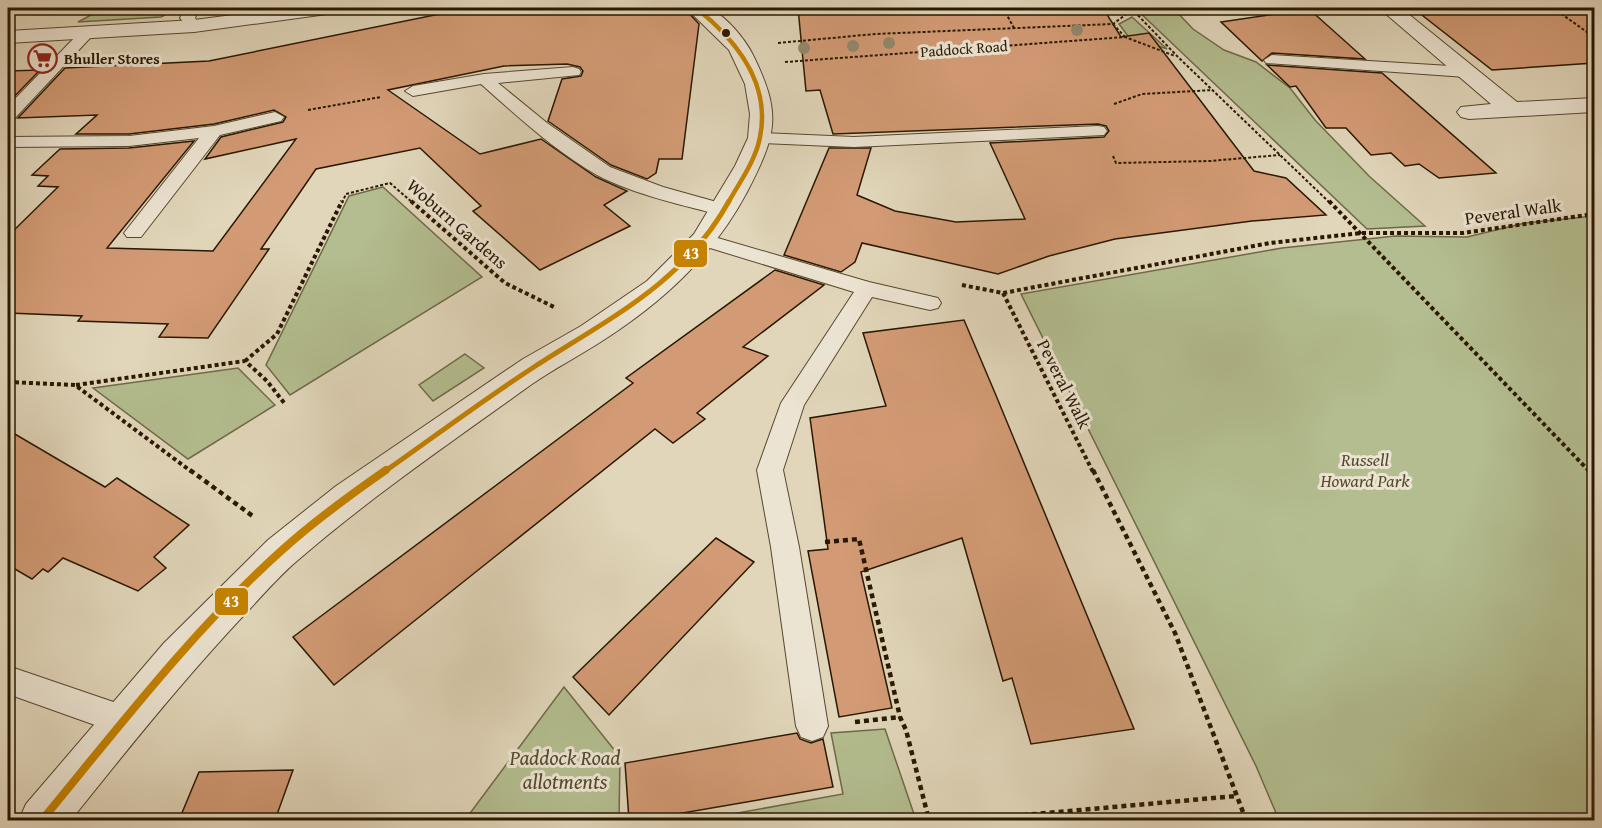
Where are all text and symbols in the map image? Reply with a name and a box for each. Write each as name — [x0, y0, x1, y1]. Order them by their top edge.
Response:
unlabelled marker — [720, 27, 732, 39]
street label: Paddock Road — [920, 35, 1008, 62]
supermarket icon: Bhuller Stores — [27, 43, 59, 75]
place label: Bhuller Stores — [64, 48, 160, 69]
street label: Woburn Gardens — [401, 172, 514, 275]
street label: Peveral Walk — [1463, 191, 1564, 232]
line badge: 43 — [673, 239, 708, 268]
text: 43 — [683, 241, 699, 265]
street label: Peveral Walk — [1030, 334, 1099, 434]
park label: Russell Howard Park — [1319, 446, 1410, 494]
line badge: 43 — [214, 587, 249, 616]
text: 43 — [223, 589, 239, 613]
park label: Paddock Road allotments — [508, 742, 621, 797]

